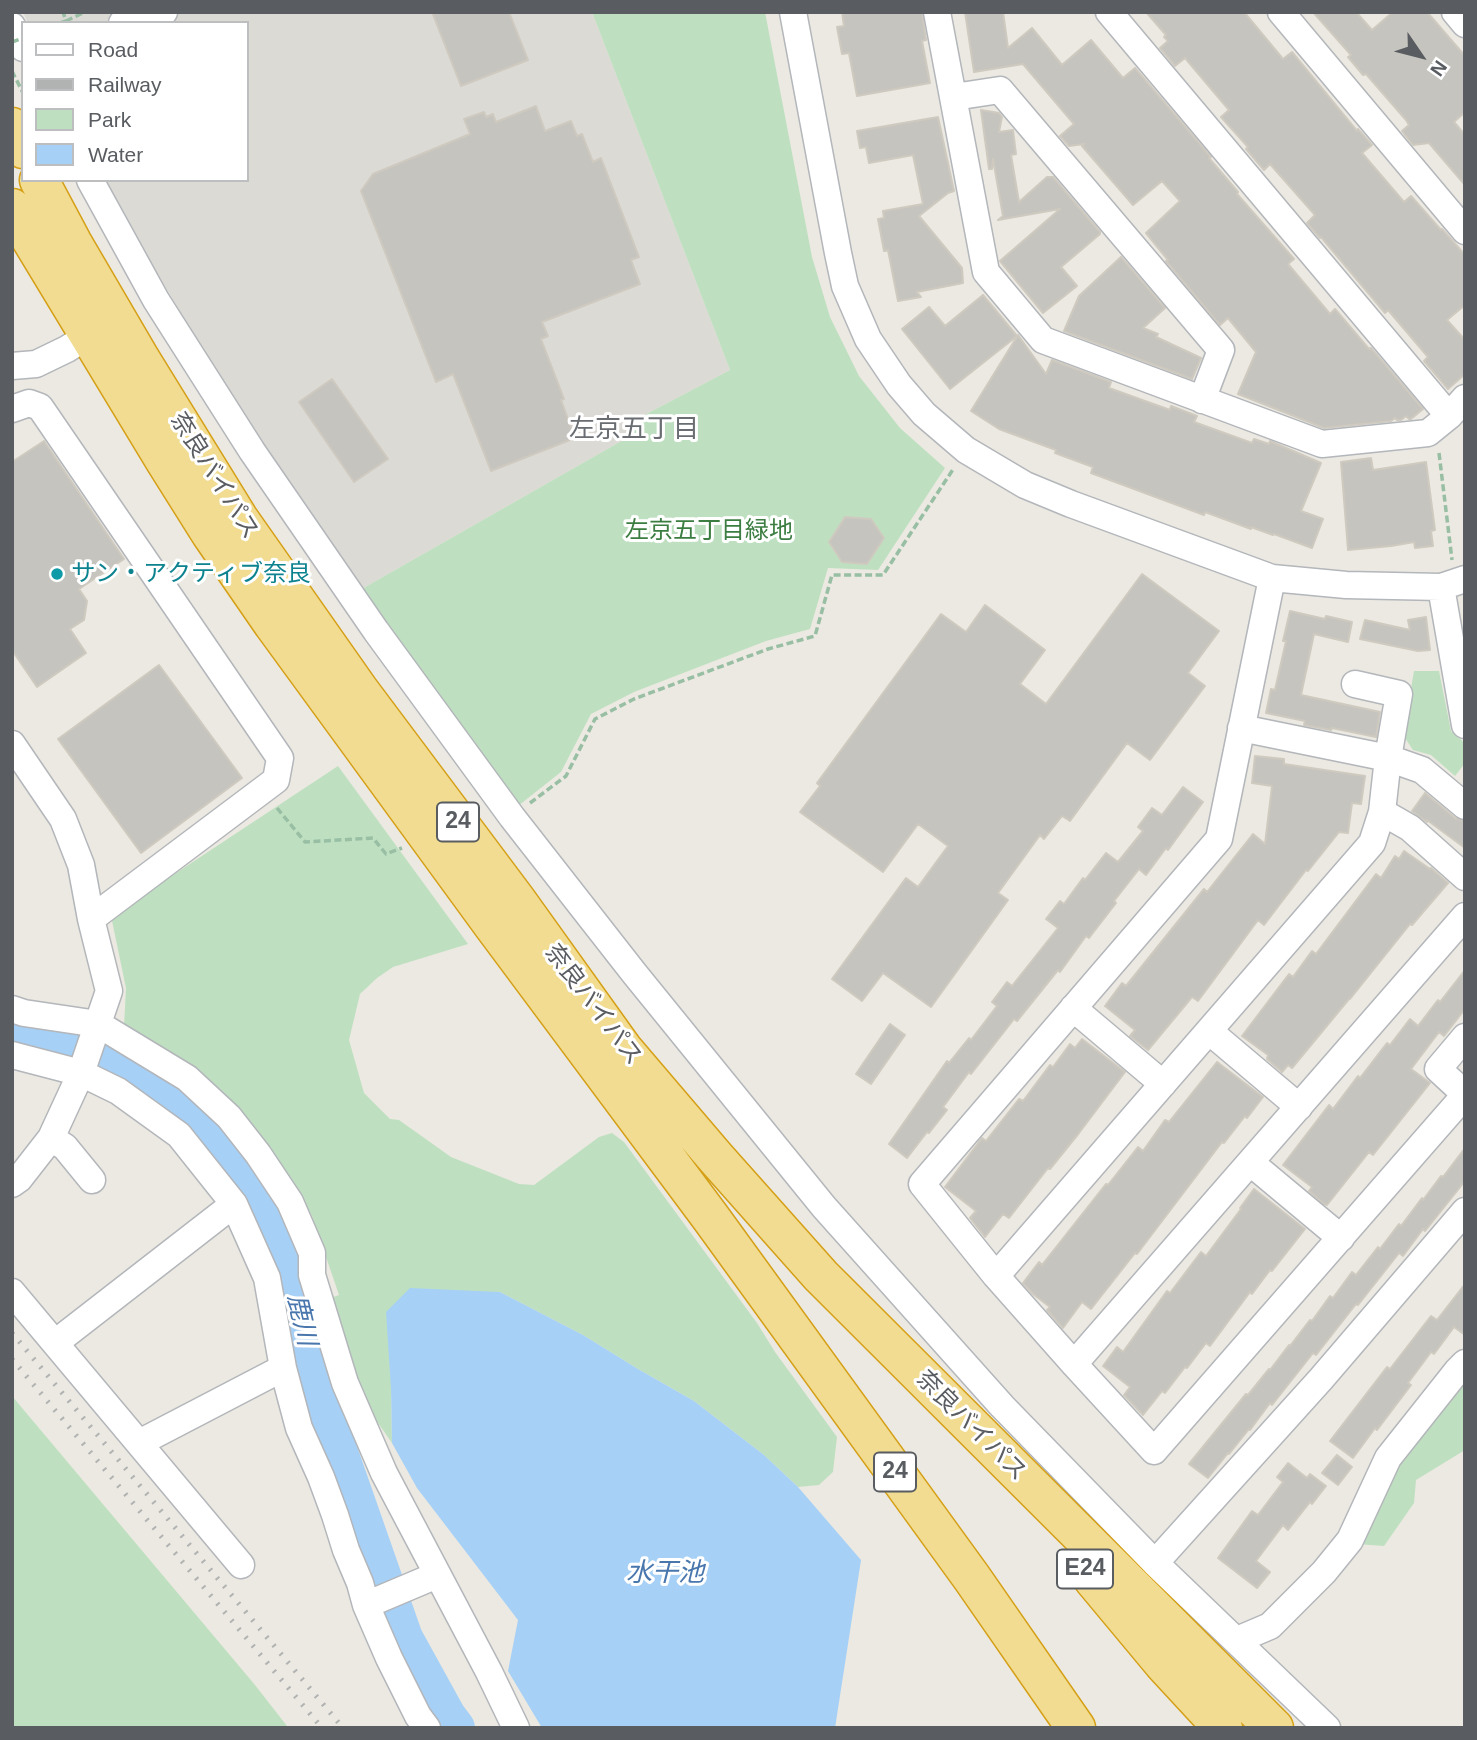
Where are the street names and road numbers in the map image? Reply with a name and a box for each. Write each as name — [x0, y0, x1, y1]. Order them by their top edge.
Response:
street label: 奈良バイパス — [164, 407, 264, 545]
road number: 24 — [437, 802, 479, 842]
street label: 奈良バイパス — [538, 939, 648, 1071]
street label: 奈良バイパス — [910, 1365, 1032, 1487]
road number: 24 — [874, 1452, 916, 1492]
road number: E24 — [1057, 1550, 1113, 1588]

